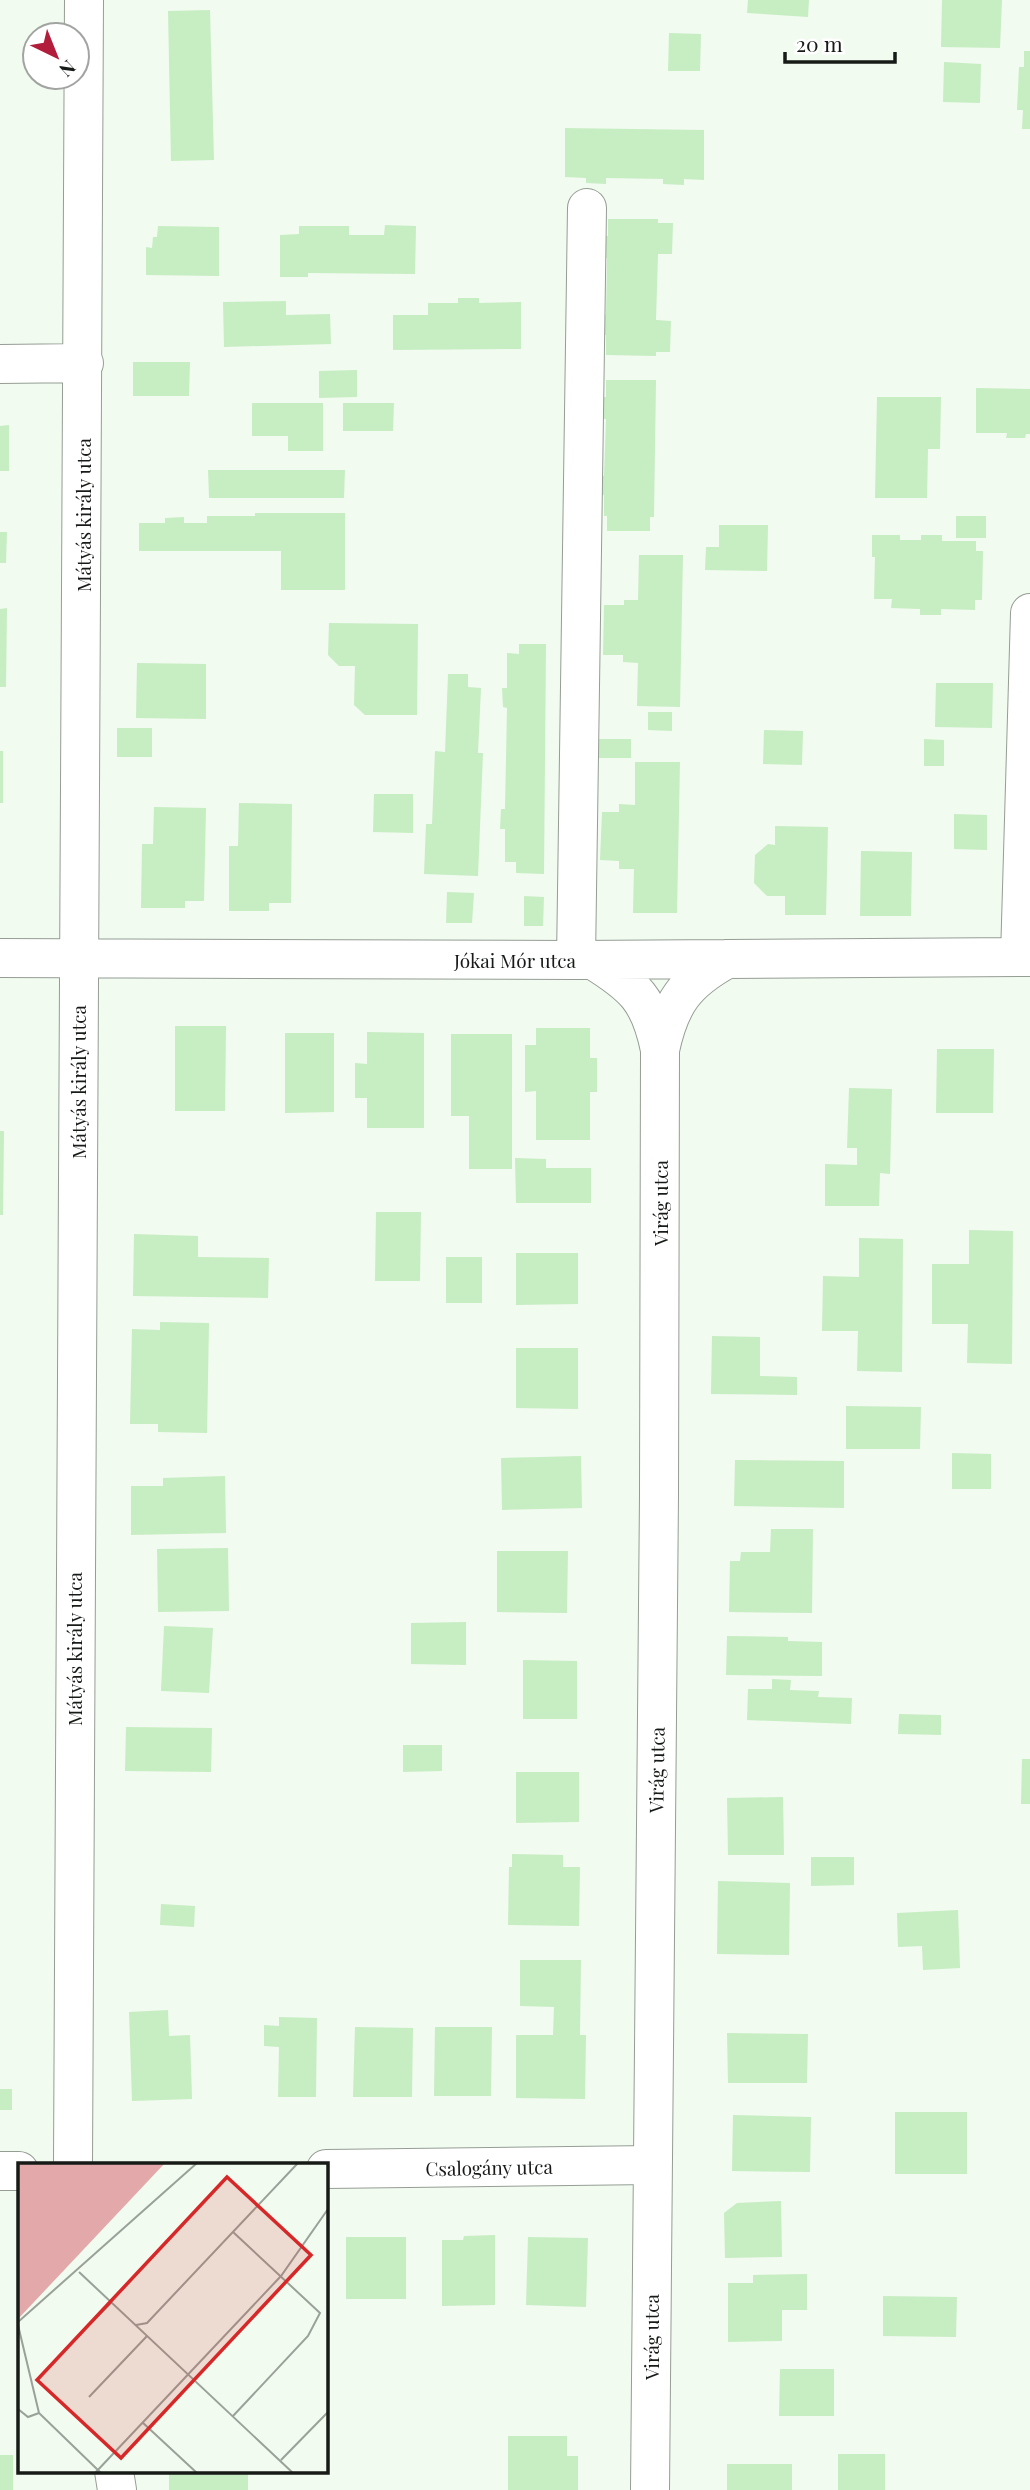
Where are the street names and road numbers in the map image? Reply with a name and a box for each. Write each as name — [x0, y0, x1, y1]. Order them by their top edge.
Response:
street label: Mátyás király utca — [70, 438, 96, 592]
street label: Jókai Mór utca — [453, 947, 577, 973]
street label: Mátyás király utca — [65, 1005, 91, 1159]
street label: Virág utca — [647, 1159, 673, 1247]
street label: Mátyás király utca — [61, 1572, 87, 1726]
street label: Virág utca — [642, 1726, 670, 1814]
street label: Csalogány utca — [425, 2153, 553, 2181]
street label: Virág utca — [638, 2293, 664, 2381]

